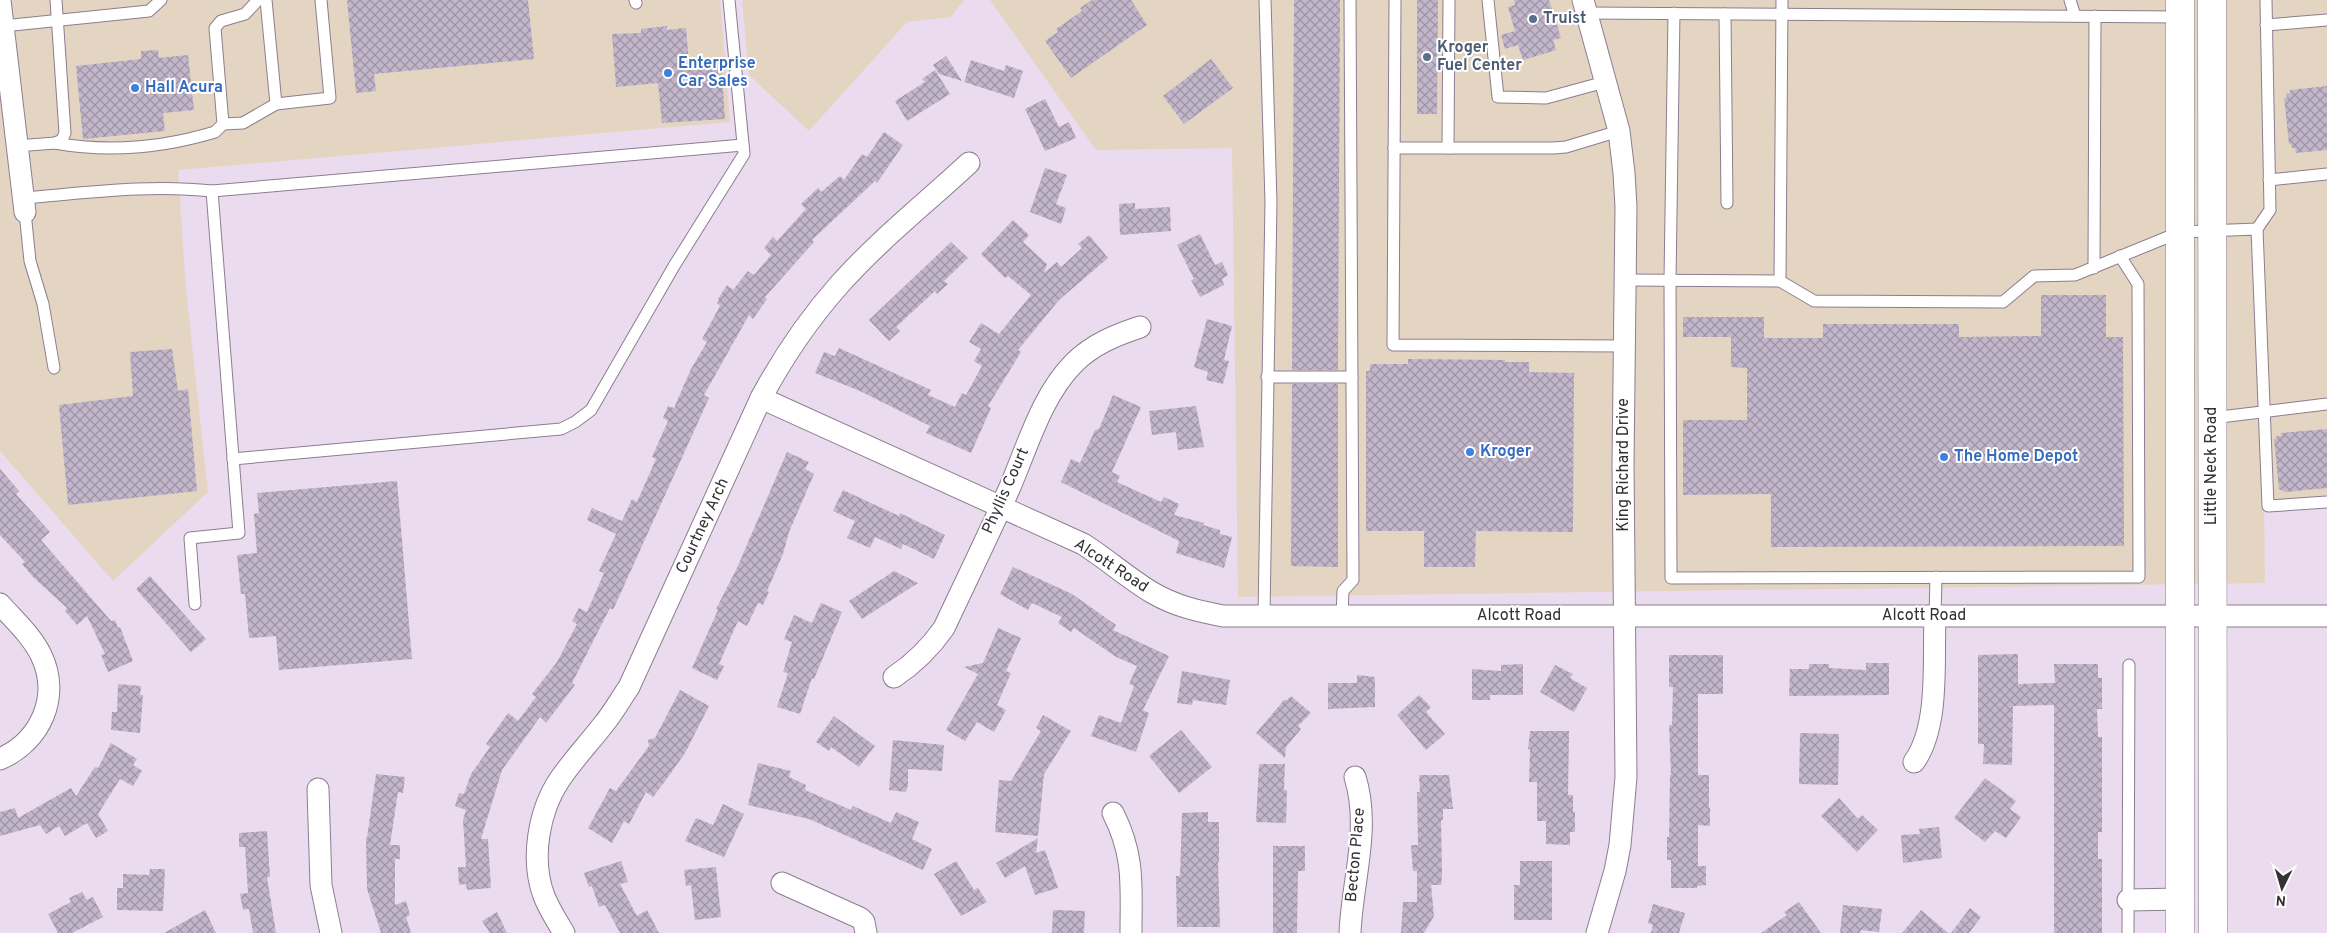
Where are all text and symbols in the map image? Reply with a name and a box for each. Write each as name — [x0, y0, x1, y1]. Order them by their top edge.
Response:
place label: Truist — [1543, 9, 1586, 29]
marker: Truist — [1527, 13, 1539, 25]
place label: Kroger Fuel Center — [1437, 38, 1522, 76]
marker: Kroger Fuel Center — [1421, 51, 1433, 63]
place label: Enterprise Car Sales — [678, 54, 756, 92]
marker: Enterprise Car Sales — [662, 67, 674, 79]
place label: Hall Acura — [145, 78, 223, 98]
marker: Hall Acura — [129, 82, 141, 94]
street label: King Richard Drive — [1614, 398, 1634, 532]
street label: Little Neck Road — [2202, 407, 2222, 525]
place label: Kroger — [1480, 442, 1532, 462]
street label: Phyllis Court — [978, 445, 1034, 537]
marker: Kroger — [1464, 446, 1476, 458]
place label: The Home Depot — [1954, 447, 2078, 467]
marker: The Home Depot — [1938, 451, 1950, 463]
street label: Courtney Arch — [672, 475, 734, 577]
street label: Alcott Road — [1070, 535, 1152, 597]
street label: Alcott Road — [1477, 606, 1561, 626]
street label: Alcott Road — [1882, 606, 1966, 626]
street label: Becton Place — [1342, 807, 1370, 903]
north arrow — [2257, 863, 2307, 913]
text: N — [2275, 891, 2287, 908]

